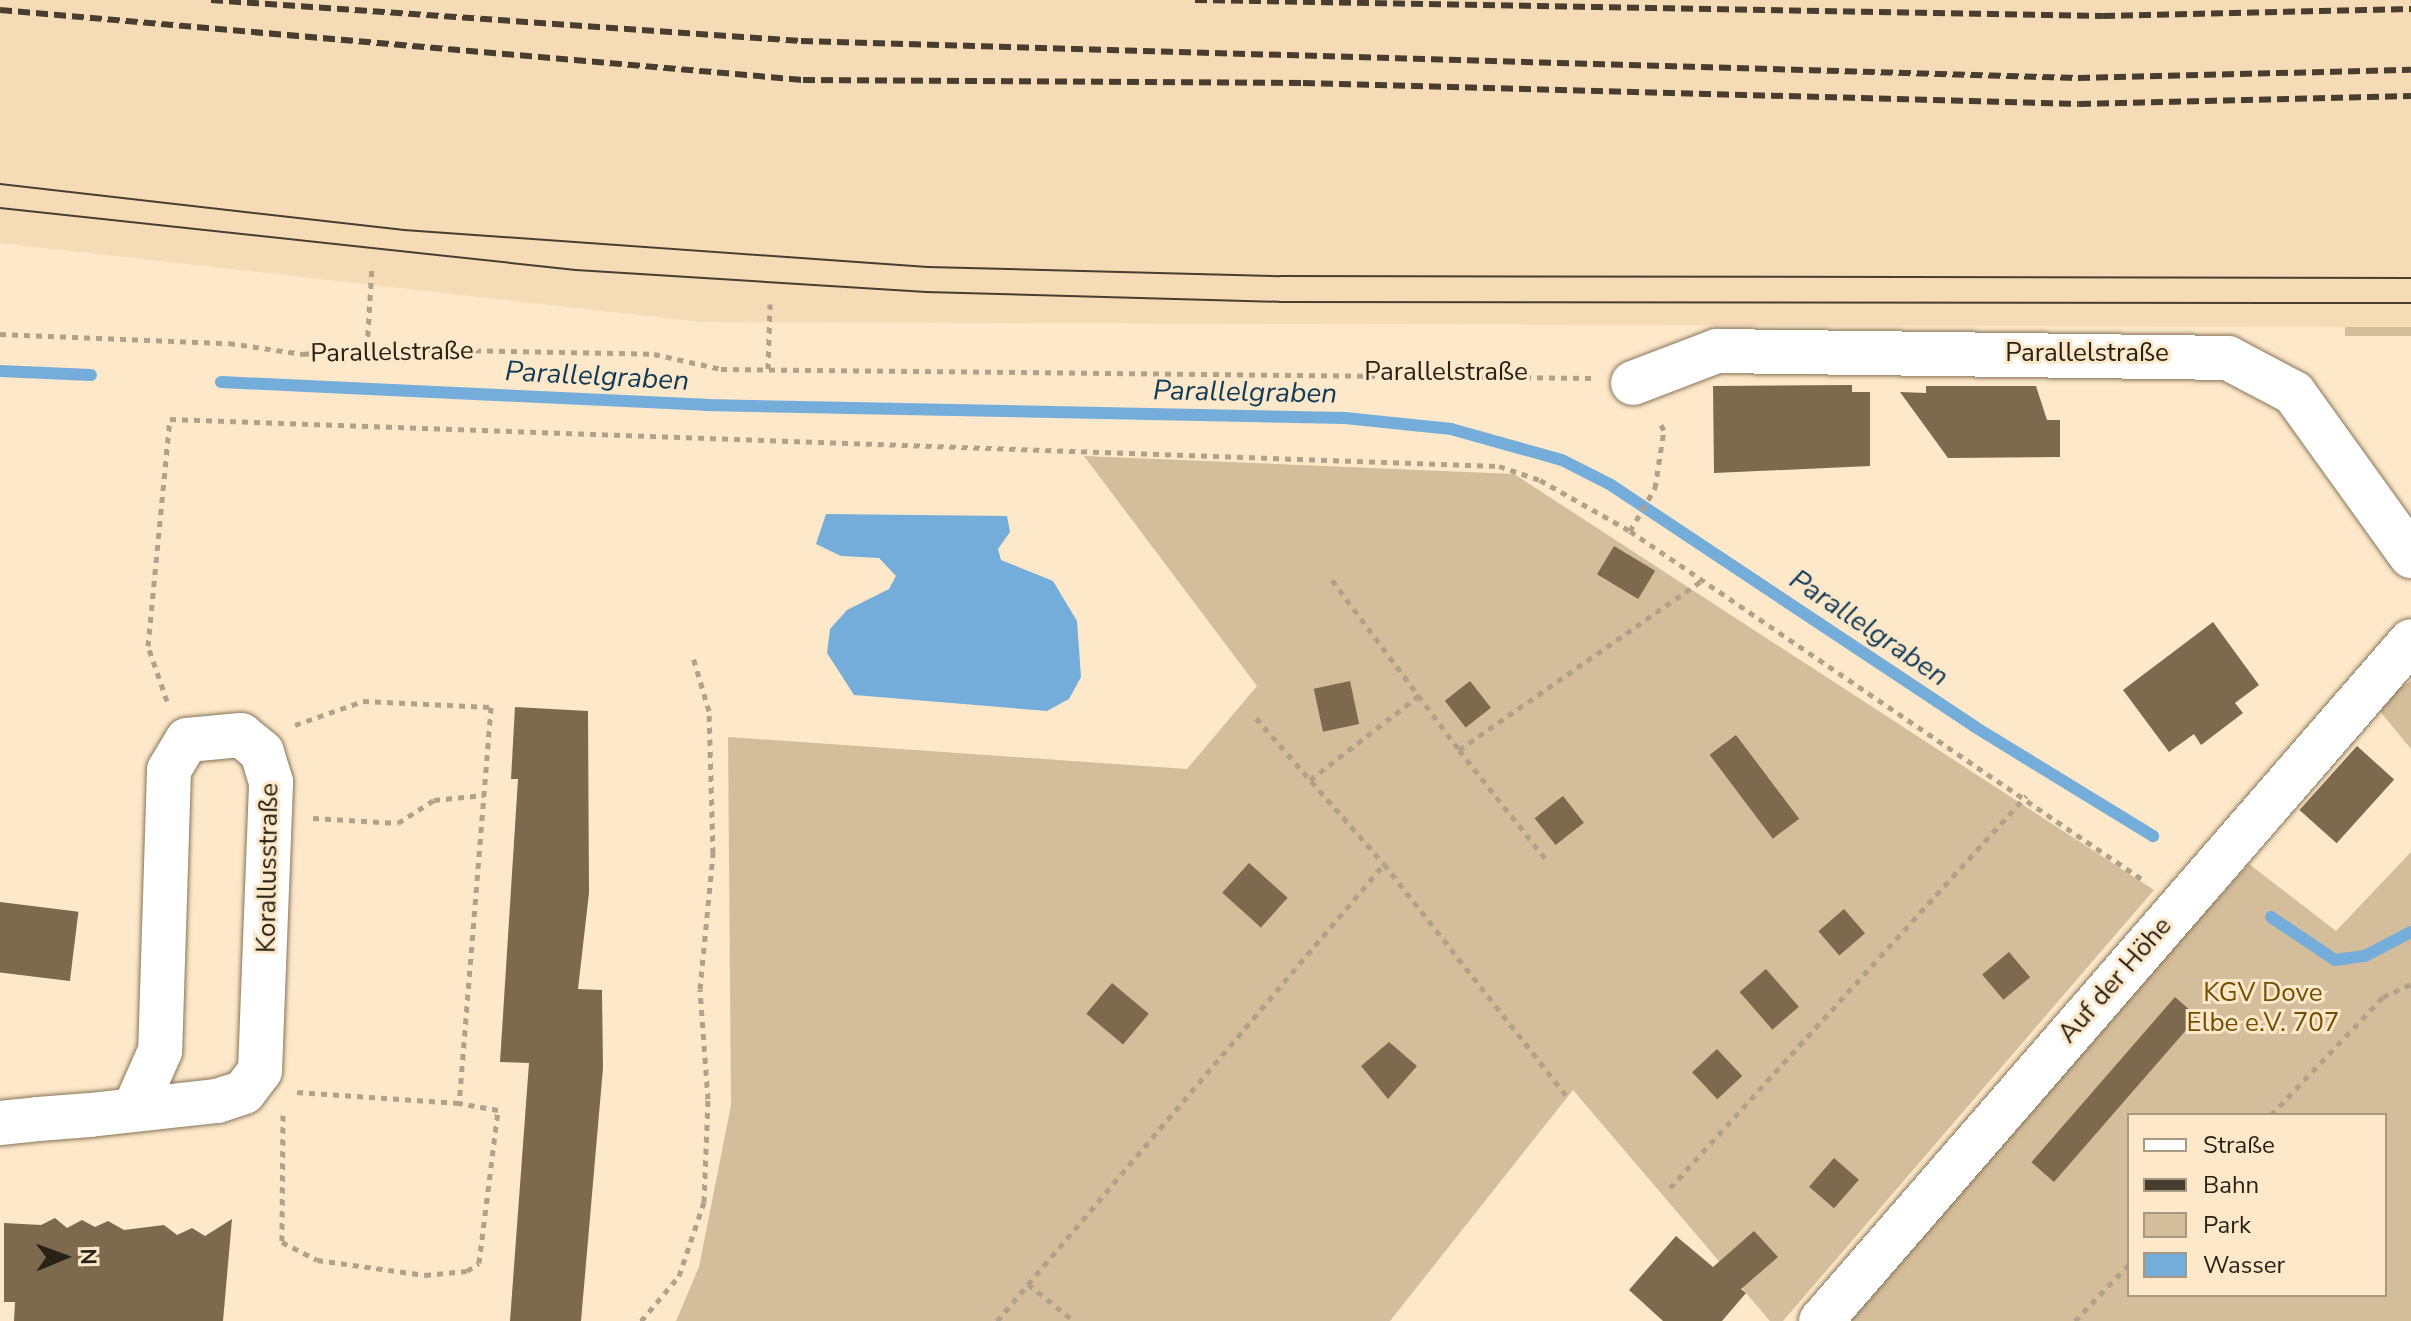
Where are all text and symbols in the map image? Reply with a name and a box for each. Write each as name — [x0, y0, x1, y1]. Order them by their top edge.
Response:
street label: Parallelstraße — [310, 335, 474, 369]
street label: Parallelstraße — [2005, 337, 2169, 369]
water label: Parallelgraben — [504, 354, 690, 398]
street label: Parallelstraße — [1364, 356, 1528, 388]
water label: Parallelgraben — [1153, 374, 1337, 410]
water label: Parallelgraben — [1783, 563, 1955, 693]
street label: Korallusstraße — [251, 783, 285, 953]
street label: Auf der Höhe — [2052, 911, 2178, 1049]
park label: KGV Dove Elbe e.V. 707 — [2187, 977, 2339, 1038]
legend — [2127, 1113, 2387, 1297]
text: Straße — [2203, 1129, 2275, 1161]
text: Bahn — [2203, 1169, 2259, 1201]
text: Park — [2203, 1209, 2251, 1241]
north arrow — [24, 1217, 104, 1297]
text: N — [73, 1248, 103, 1265]
text: Wasser — [2203, 1249, 2285, 1281]

